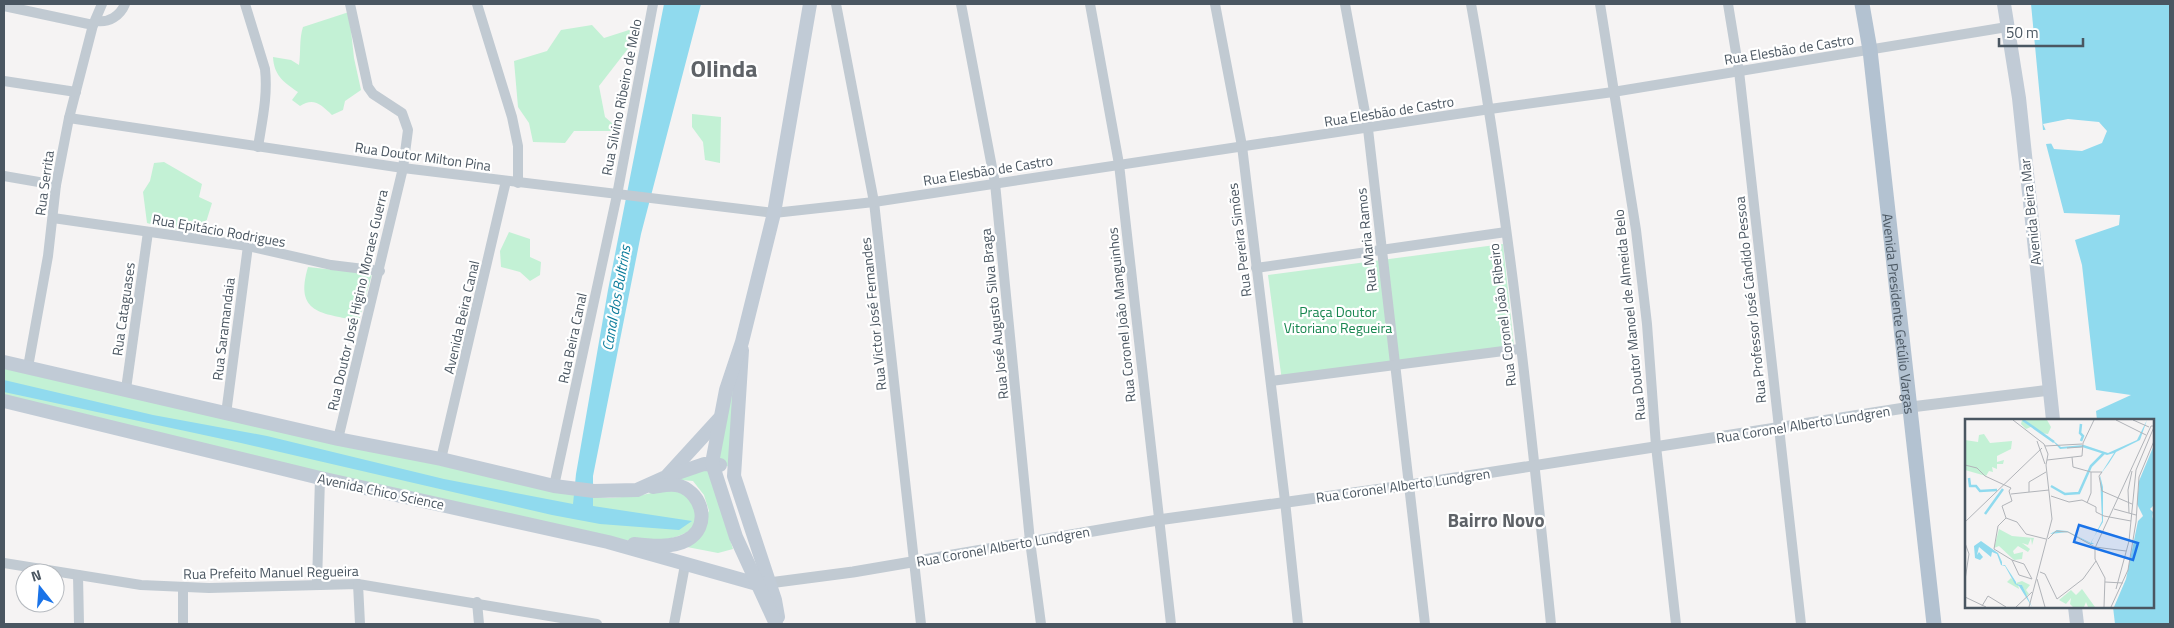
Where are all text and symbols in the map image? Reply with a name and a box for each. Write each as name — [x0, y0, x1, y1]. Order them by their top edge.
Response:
scale bar — [1999, 15, 2083, 47]
street label: Rua Silvino Ribeiro de Melo — [596, 17, 646, 177]
text: 50 m — [2006, 21, 2039, 44]
street label: Rua Elesbão de Castro — [1723, 28, 1855, 70]
district label: Olinda — [690, 50, 758, 86]
street label: Rua Elesbão de Castro — [1323, 90, 1455, 132]
street label: Rua Doutor Milton Pina — [354, 136, 492, 176]
street label: Rua Serrita — [29, 149, 59, 217]
street label: Rua Elesbão de Castro — [922, 149, 1054, 191]
street label: Avenida Beira Mar — [2014, 157, 2046, 266]
street label: Rua Pereira Simões — [1222, 182, 1256, 298]
street label: Rua Doutor José Higino Moraes Guerra — [321, 187, 393, 413]
street label: Rua Maria Ramos — [1350, 187, 1382, 293]
street label: Rua Professor José Cândido Pessoa — [1729, 196, 1771, 404]
street label: Rua Epitácio Rodrigues — [151, 208, 287, 252]
street label: Rua Doutor Manoel de Almeida Belo — [1607, 208, 1651, 422]
street label: Avenida Presidente Getúlio Vargas — [1878, 212, 1921, 415]
street label: Rua José Augusto Silva Braga — [975, 227, 1013, 401]
street label: Rua Coronel João Manguinhos — [1101, 227, 1141, 403]
street label: Rua Victor José Fernandes — [855, 236, 891, 392]
water label: Canal dos Bultrins — [595, 242, 637, 353]
street label: Rua Coronel João Ribeiro — [1483, 242, 1521, 388]
street label: Avenida Beira Canal — [438, 258, 484, 376]
street label: Rua Cataguases — [106, 261, 140, 357]
street label: Rua Saramandaia — [206, 276, 240, 382]
street label: Rua Beira Canal — [552, 291, 592, 385]
park label: Praça Doutor Vitoriano Regueira — [1284, 301, 1392, 338]
street label: Rua Coronel Alberto Lundgren — [1715, 400, 1891, 448]
inset map — [1965, 419, 2154, 608]
street label: Rua Coronel Alberto Lundgren — [1315, 462, 1491, 508]
street label: Avenida Chico Science — [316, 467, 446, 515]
district label: Bairro Novo — [1447, 505, 1545, 534]
street label: Rua Coronel Alberto Lundgren — [915, 520, 1091, 572]
street label: Rua Prefeito Manuel Regueira — [183, 560, 359, 584]
north arrow — [15, 563, 65, 613]
text: N — [28, 564, 44, 587]

